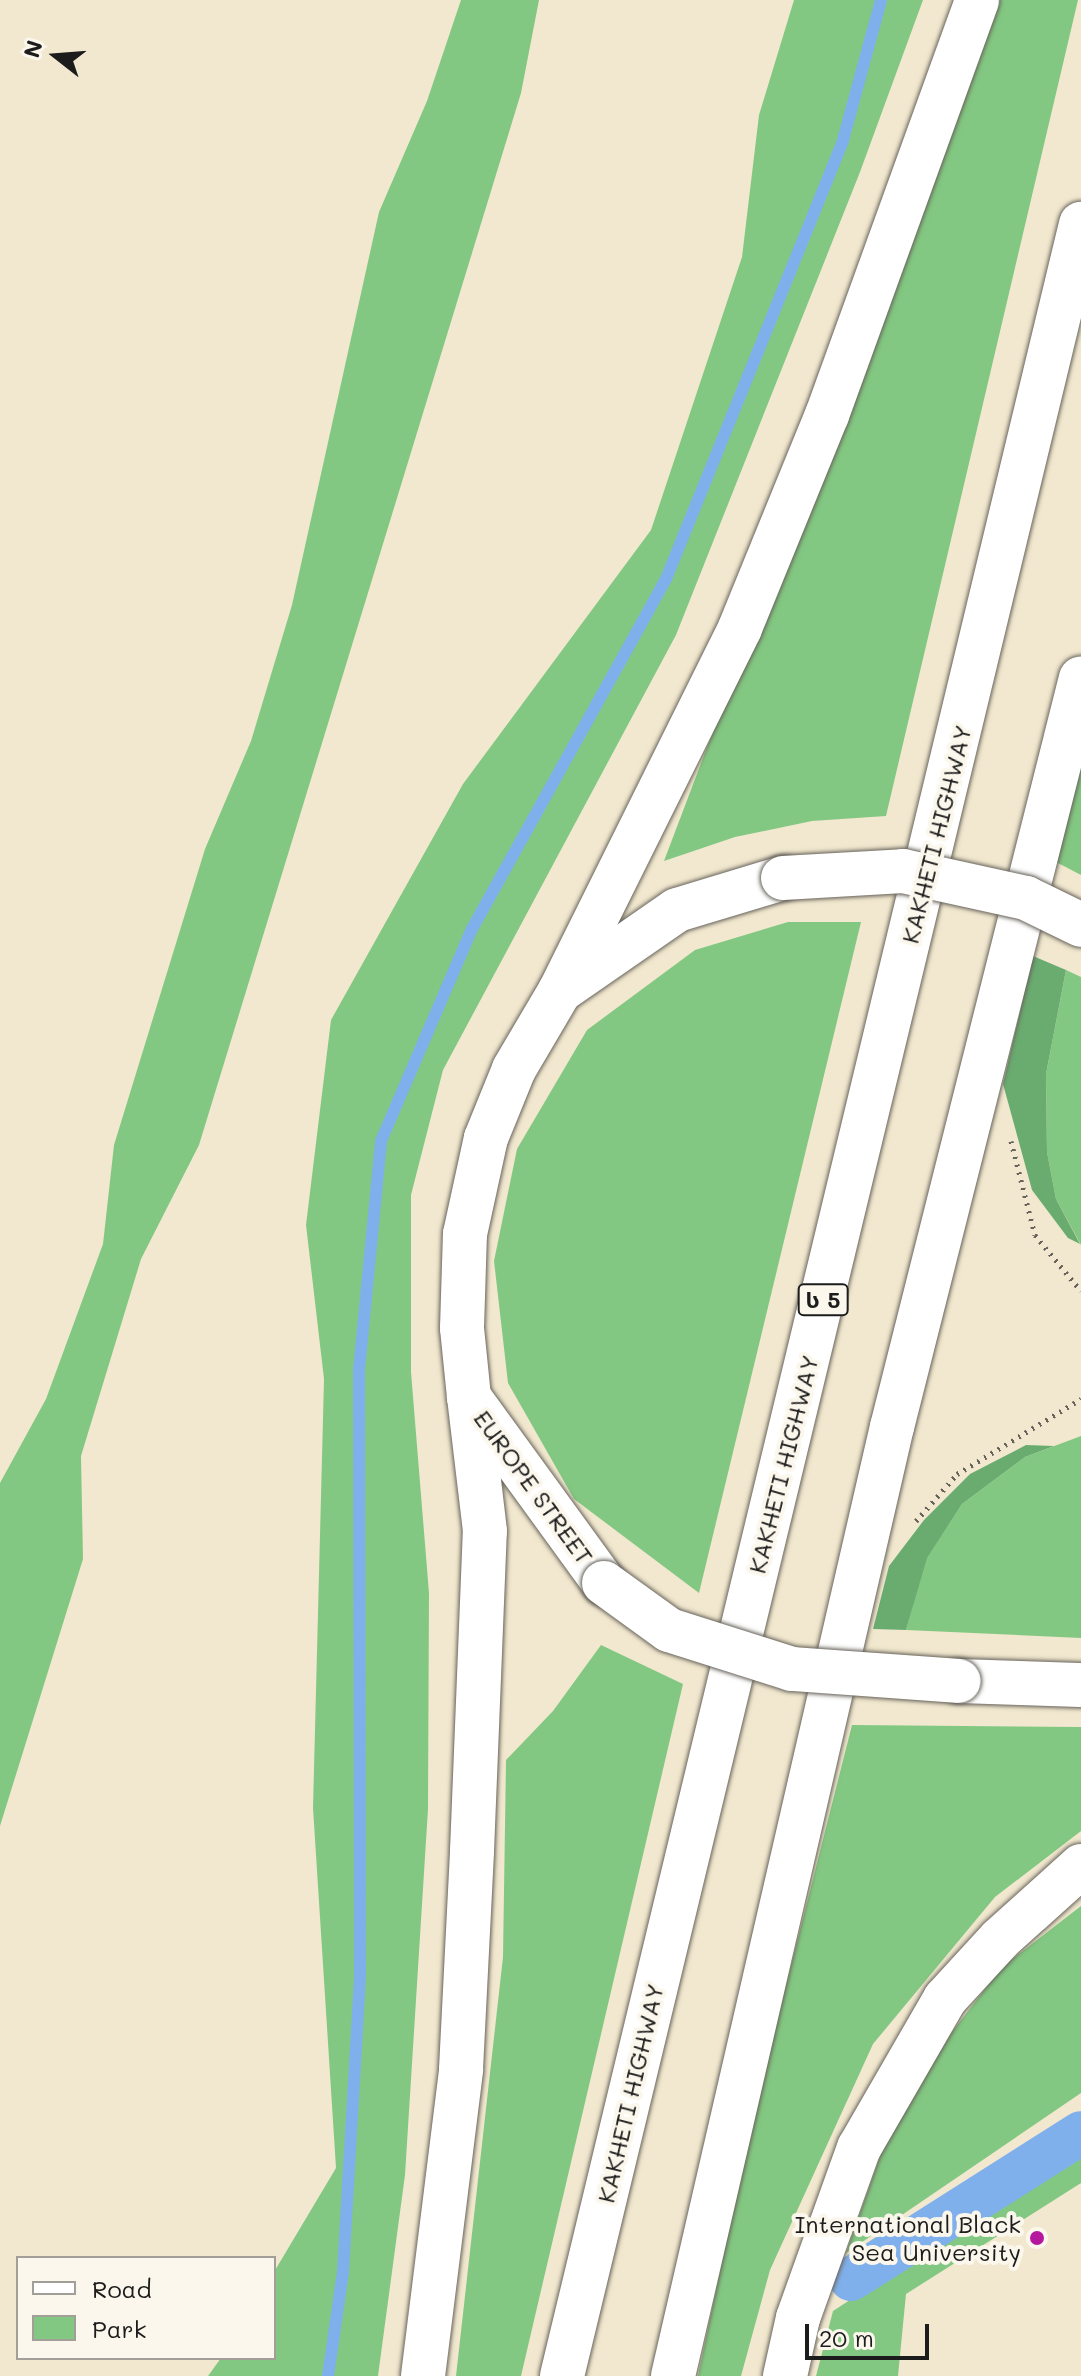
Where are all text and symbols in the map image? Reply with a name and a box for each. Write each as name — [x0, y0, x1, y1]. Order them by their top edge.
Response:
north arrow — [16, 16, 96, 96]
text: N — [16, 37, 49, 61]
street label: KAKHETI HIGHWAY — [895, 722, 977, 946]
road number: ს 5 — [797, 1282, 849, 1318]
street label: KAKHETI HIGHWAY — [742, 1352, 824, 1576]
street label: EUROPE STREET — [468, 1404, 600, 1570]
street label: KAKHETI HIGHWAY — [591, 1981, 669, 2205]
place label: International Black Sea University — [795, 2210, 1021, 2266]
marker: International Black Sea University — [1028, 2229, 1046, 2247]
legend — [16, 2256, 276, 2360]
text: Road — [92, 2273, 152, 2304]
scale bar — [809, 2308, 933, 2358]
text: Park — [92, 2313, 146, 2344]
text: 20 m — [819, 2322, 874, 2353]

